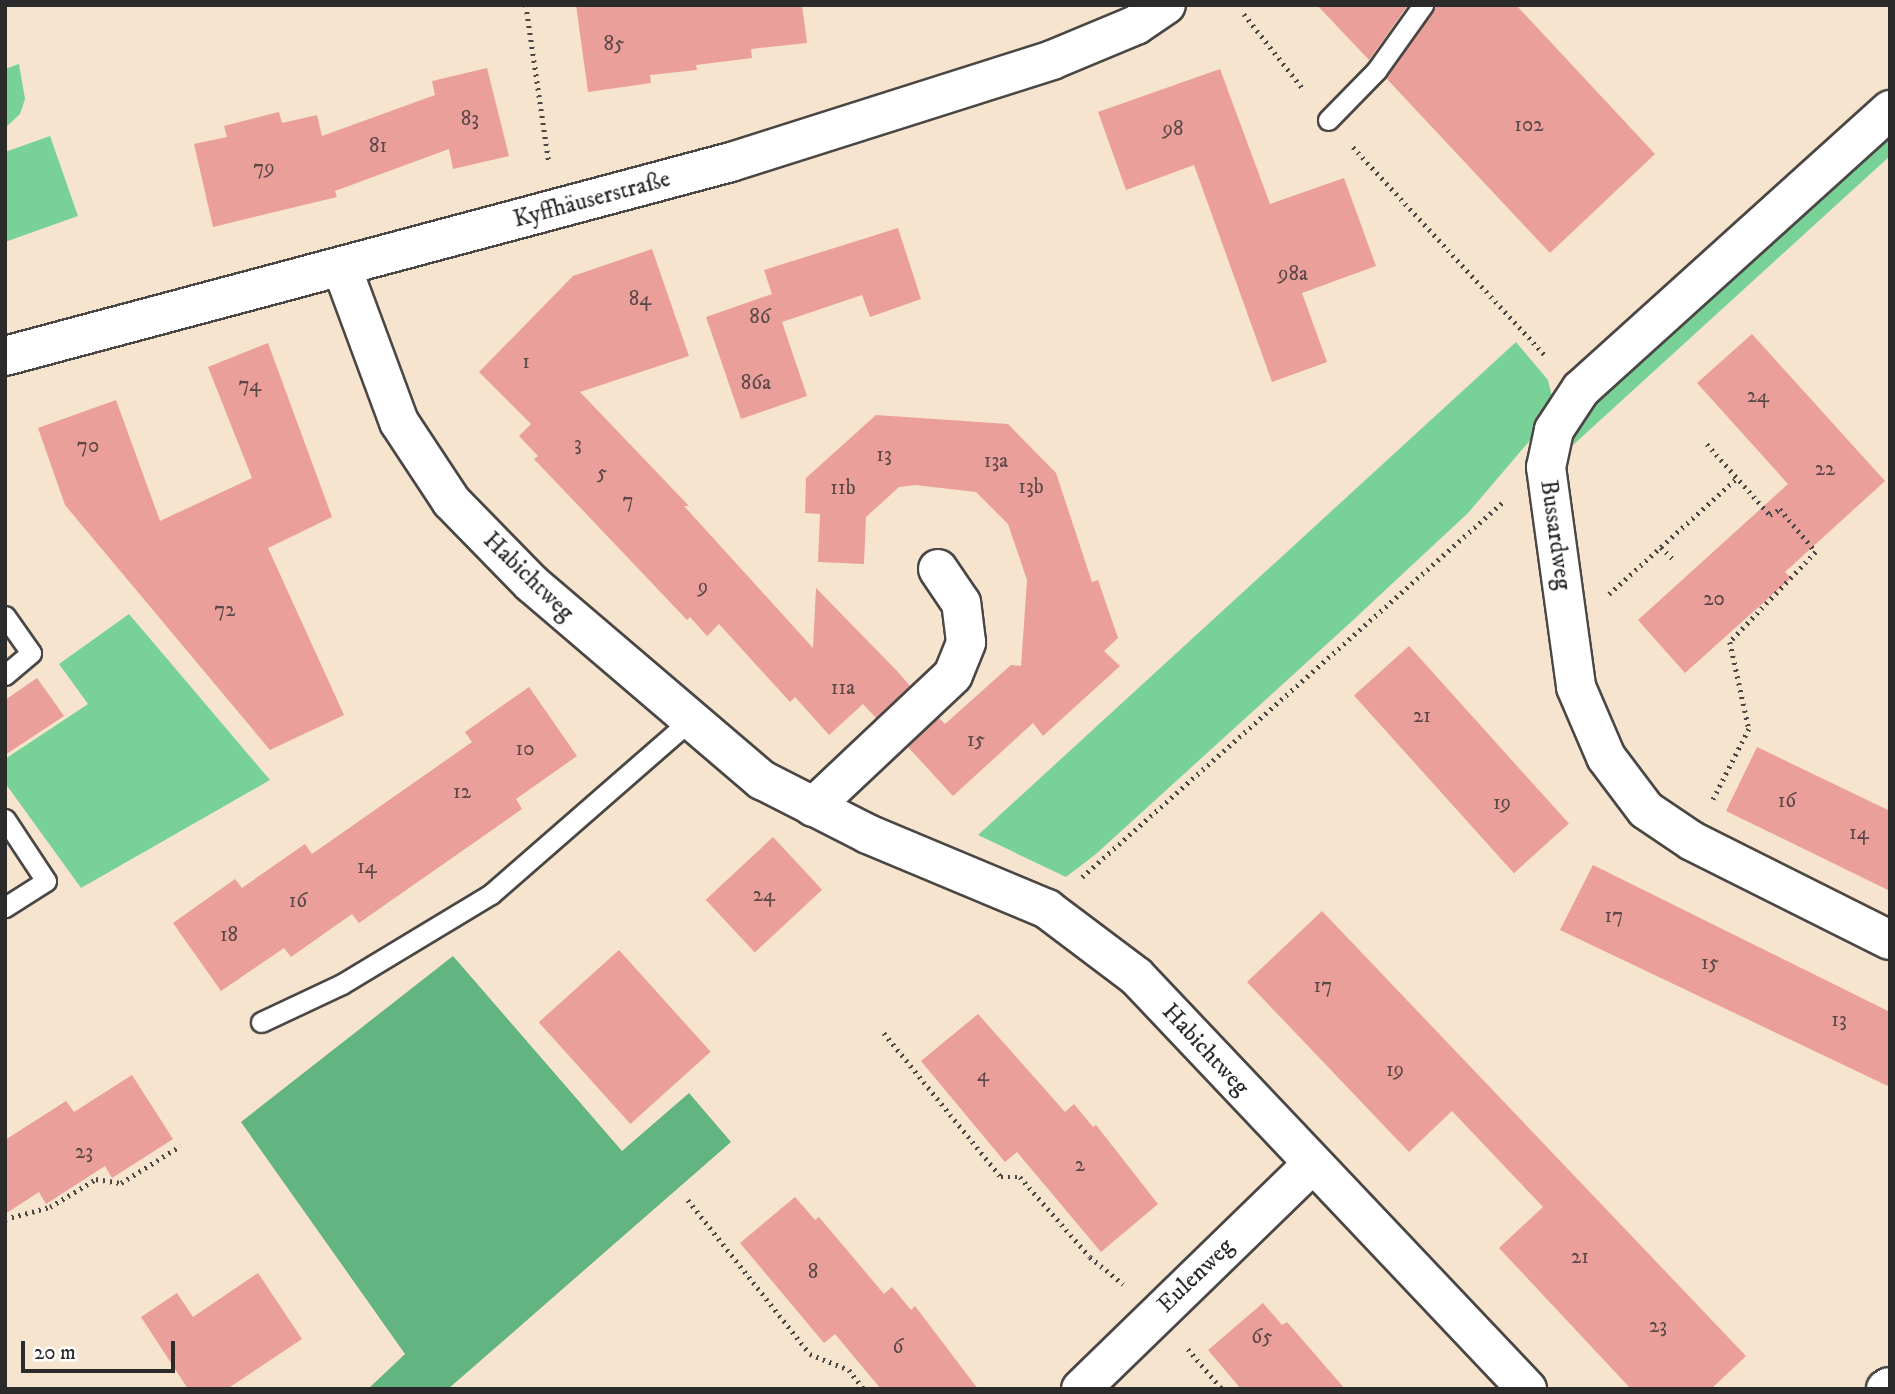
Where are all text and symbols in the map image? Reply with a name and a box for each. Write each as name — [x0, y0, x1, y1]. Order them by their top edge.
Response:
house number: 85 — [604, 31, 624, 57]
house number: 83 — [461, 106, 479, 132]
house number: 102 — [1514, 112, 1544, 138]
house number: 98 — [1163, 116, 1183, 142]
house number: 81 — [369, 133, 387, 159]
house number: 79 — [253, 155, 275, 181]
street label: Kyffhäuserstraße — [510, 165, 674, 235]
house number: 98a — [1278, 261, 1308, 287]
house number: 84 — [629, 286, 651, 312]
house number: 86 — [749, 304, 771, 330]
house number: 1 — [522, 349, 530, 375]
house number: 86a — [741, 370, 771, 396]
house number: 74 — [239, 372, 261, 398]
house number: 24 — [1747, 383, 1769, 409]
house number: 3 — [574, 431, 582, 457]
house number: 70 — [77, 433, 99, 459]
house number: 13 — [876, 442, 892, 468]
house number: 13a — [984, 448, 1008, 474]
house number: 22 — [1815, 456, 1835, 482]
house number: 5 — [597, 460, 607, 486]
house number: 13b — [1018, 474, 1044, 500]
house number: 11b — [830, 475, 856, 501]
street label: Bussardweg — [1533, 478, 1577, 592]
house number: 7 — [622, 488, 634, 514]
street label: Habichtweg — [477, 527, 579, 627]
house number: 9 — [698, 574, 708, 600]
house number: 20 — [1703, 586, 1725, 612]
house number: 72 — [214, 597, 236, 623]
house number: 11a — [831, 675, 855, 701]
house number: 21 — [1413, 703, 1431, 729]
house number: 15 — [967, 727, 985, 753]
house number: 10 — [516, 736, 534, 762]
house number: 12 — [453, 779, 471, 805]
house number: 16 — [1778, 788, 1796, 814]
house number: 19 — [1493, 790, 1511, 816]
house number: 14 — [1849, 820, 1869, 846]
house number: 14 — [357, 854, 377, 880]
house number: 24 — [753, 882, 775, 908]
house number: 16 — [289, 888, 307, 914]
house number: 17 — [1605, 903, 1623, 929]
house number: 18 — [220, 922, 238, 948]
house number: 15 — [1701, 950, 1719, 976]
house number: 17 — [1314, 973, 1332, 999]
street label: Habichtweg — [1155, 998, 1255, 1102]
house number: 13 — [1831, 1007, 1847, 1033]
house number: 19 — [1386, 1057, 1404, 1083]
house number: 4 — [977, 1062, 989, 1088]
house number: 23 — [75, 1139, 93, 1165]
house number: 2 — [1075, 1152, 1085, 1178]
street label: Eulenweg — [1152, 1233, 1240, 1319]
house number: 21 — [1571, 1244, 1589, 1270]
house number: 8 — [808, 1259, 818, 1285]
house number: 23 — [1649, 1313, 1667, 1339]
house number: 65 — [1251, 1324, 1273, 1350]
scale bar — [24, 1328, 178, 1372]
house number: 6 — [893, 1334, 903, 1360]
text: 20 m — [34, 1340, 76, 1366]

